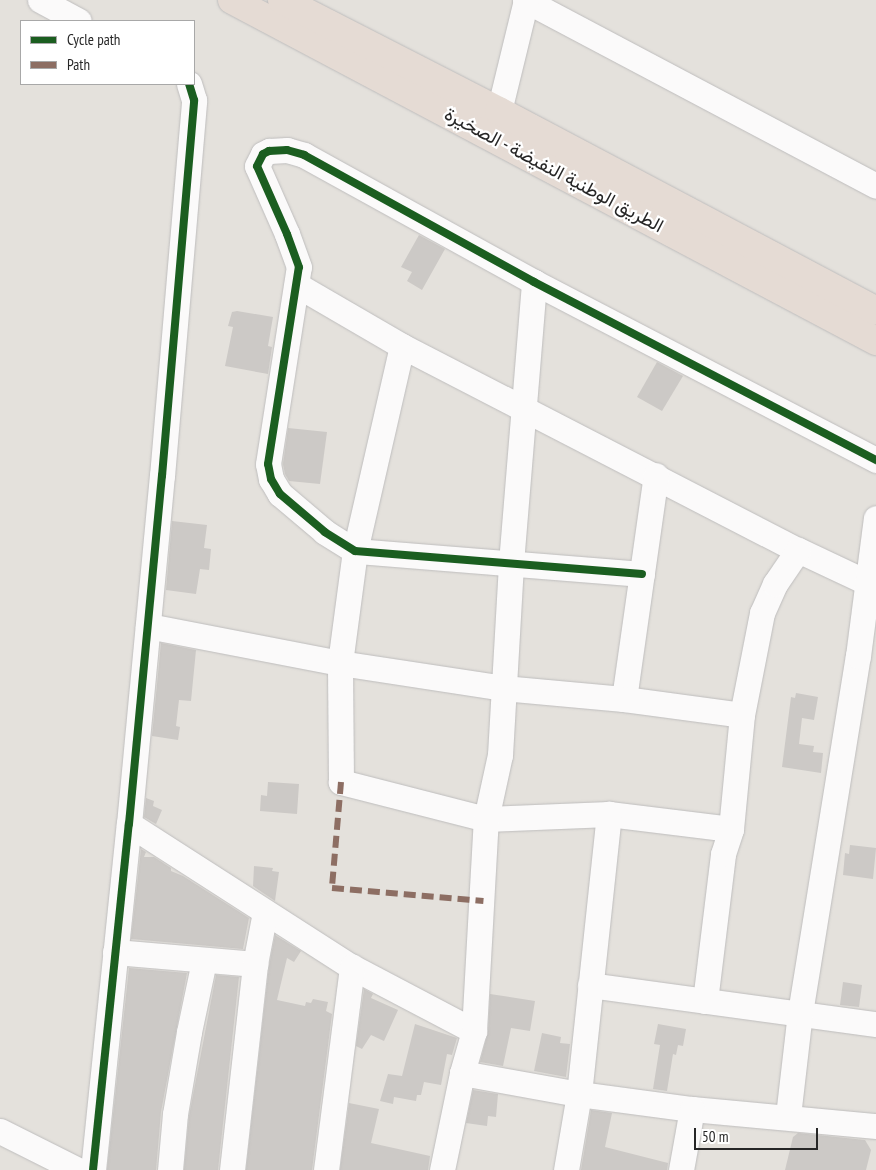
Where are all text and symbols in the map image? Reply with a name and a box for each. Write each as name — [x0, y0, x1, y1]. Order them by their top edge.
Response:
legend — [20, 20, 195, 85]
text: Cycle path — [67, 30, 120, 49]
text: Path — [67, 55, 90, 74]
street label: الطريق الوطنية النفيضة - الصخيرة — [440, 102, 668, 238]
scale bar — [696, 1118, 820, 1150]
text: 50 m — [702, 1127, 728, 1146]

